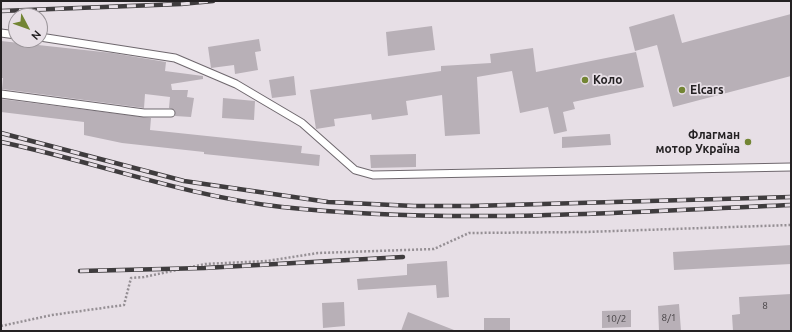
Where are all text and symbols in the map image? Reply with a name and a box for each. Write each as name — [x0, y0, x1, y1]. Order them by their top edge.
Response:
north arrow — [8, 8, 48, 48]
text: N — [29, 28, 44, 42]
place label: Коло — [593, 73, 622, 87]
marker: Коло — [580, 75, 590, 85]
place label: Elcars — [690, 83, 724, 97]
marker: Elcars — [677, 85, 687, 95]
place label: Флагман мотор Україна — [656, 128, 740, 156]
marker: Флагман мотор Україна — [743, 137, 753, 147]
house number: 8 — [762, 300, 768, 312]
house number: 8/1 — [662, 312, 676, 324]
house number: 10/2 — [606, 313, 626, 325]

